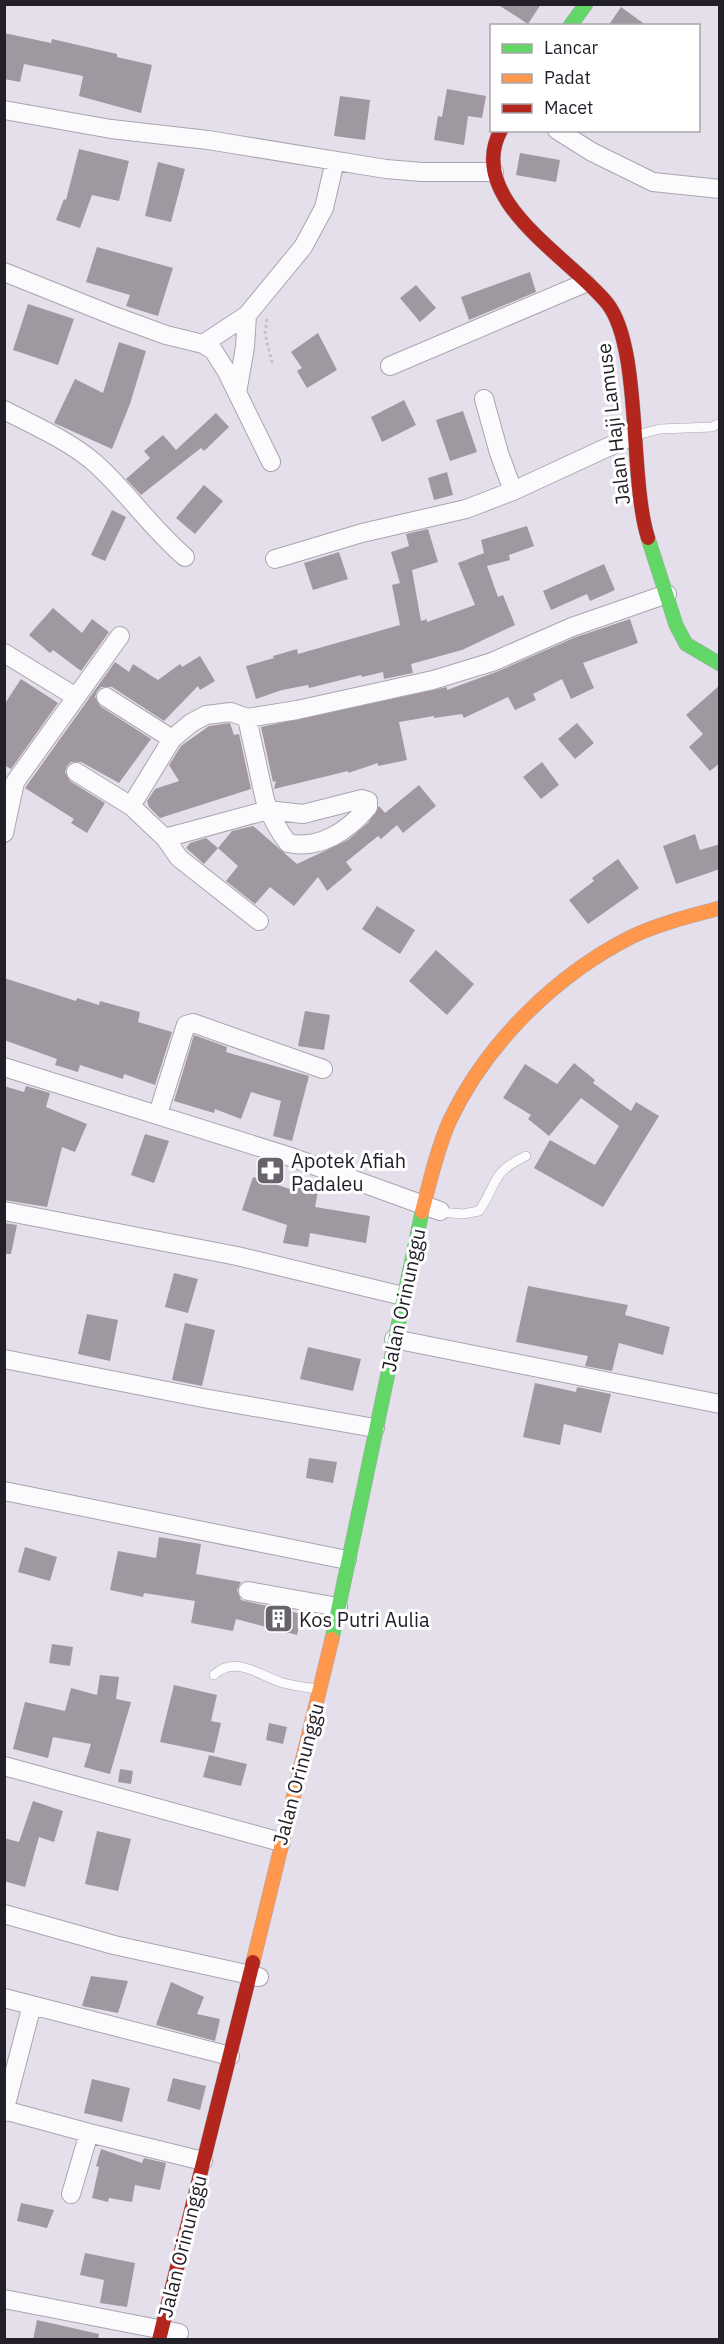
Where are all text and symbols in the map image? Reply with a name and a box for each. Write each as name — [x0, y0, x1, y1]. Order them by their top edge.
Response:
legend — [490, 24, 700, 132]
text: Lancar — [544, 36, 599, 59]
text: Padat — [544, 66, 591, 89]
text: Macet — [544, 96, 593, 119]
street label: Jalan Haji Lamuse — [590, 342, 636, 506]
place label: Apotek Afiah Padaleu — [291, 1147, 406, 1197]
pharmacy icon: Apotek Afiah Padaleu — [254, 1155, 286, 1187]
street label: Jalan Orinunggu — [375, 1226, 431, 1374]
building icon: Kos Putri Aulia — [262, 1603, 294, 1635]
place label: Kos Putri Aulia — [299, 1606, 430, 1633]
street label: Jalan Orinunggu — [266, 1700, 330, 1848]
street label: Jalan Orinunggu — [151, 2172, 213, 2320]

